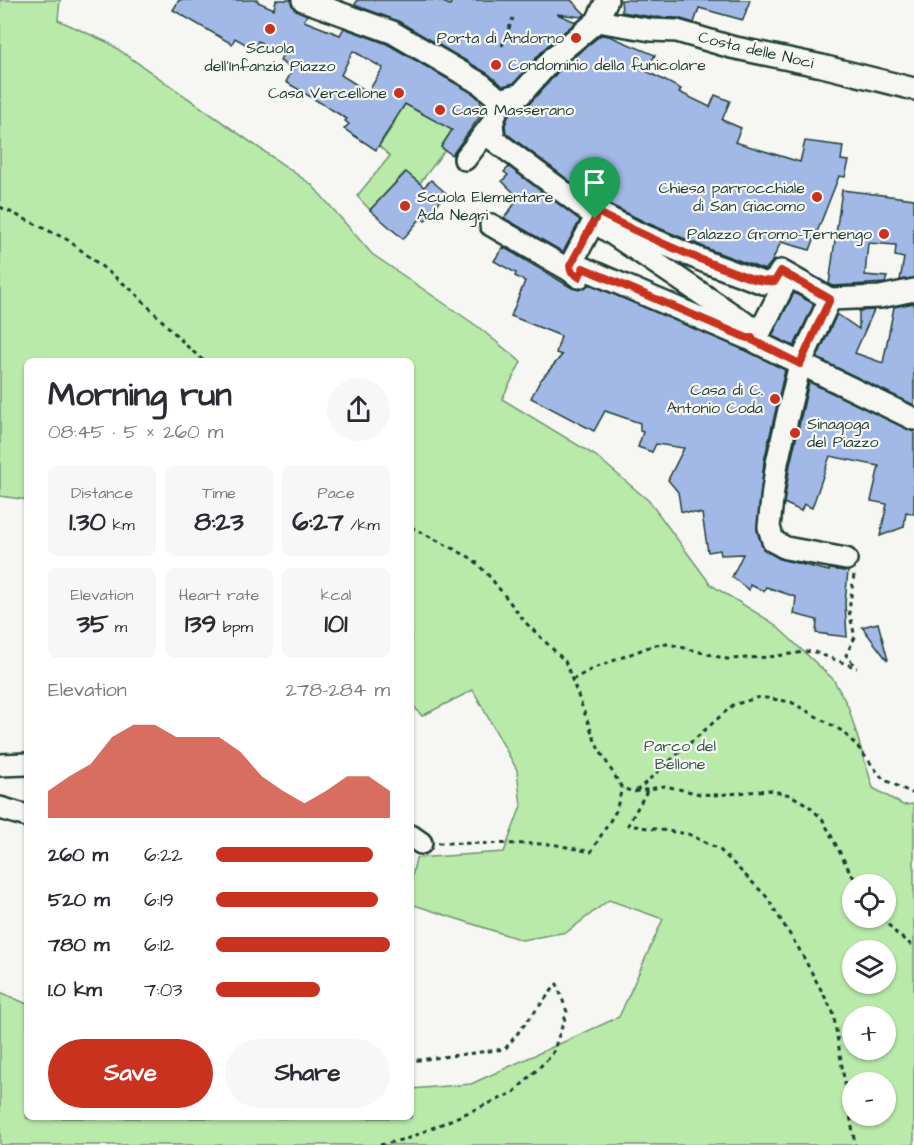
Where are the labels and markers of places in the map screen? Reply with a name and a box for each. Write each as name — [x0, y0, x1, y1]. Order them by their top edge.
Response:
marker: Scuola dell'Infanzia Piazzo — [263, 22, 277, 36]
place label: Porta di Andorno — [437, 27, 564, 49]
marker: Porta di Andorno — [569, 31, 583, 45]
place label: Scuola dell'Infanzia Piazzo — [204, 37, 336, 77]
place label: Condominio della funicolare — [508, 54, 706, 76]
marker: Condominio della funicolare — [489, 58, 503, 72]
place label: Casa Vercellone — [268, 82, 387, 104]
marker: Casa Vercellone — [392, 86, 406, 100]
place label: Casa Masserano — [452, 99, 574, 121]
marker: Casa Masserano — [433, 103, 447, 117]
pin — [569, 157, 620, 219]
place label: Chiesa parrocchiale di San Giacomo — [658, 177, 805, 217]
place label: Scuola Elementare Ada Negri — [417, 186, 554, 227]
marker: Chiesa parrocchiale di San Giacomo — [810, 190, 824, 204]
marker: Scuola Elementare Ada Negri — [398, 199, 412, 213]
place label: Palazzo Gromo-Ternengo — [687, 223, 872, 246]
marker: Palazzo Gromo-Ternengo — [877, 227, 891, 241]
place label: Casa di C. Antonio Coda — [667, 379, 763, 419]
marker: Casa di C. Antonio Coda — [768, 392, 782, 406]
place label: Sinagoga del Piazzo — [807, 413, 878, 453]
marker: Sinagoga del Piazzo — [788, 426, 802, 440]

